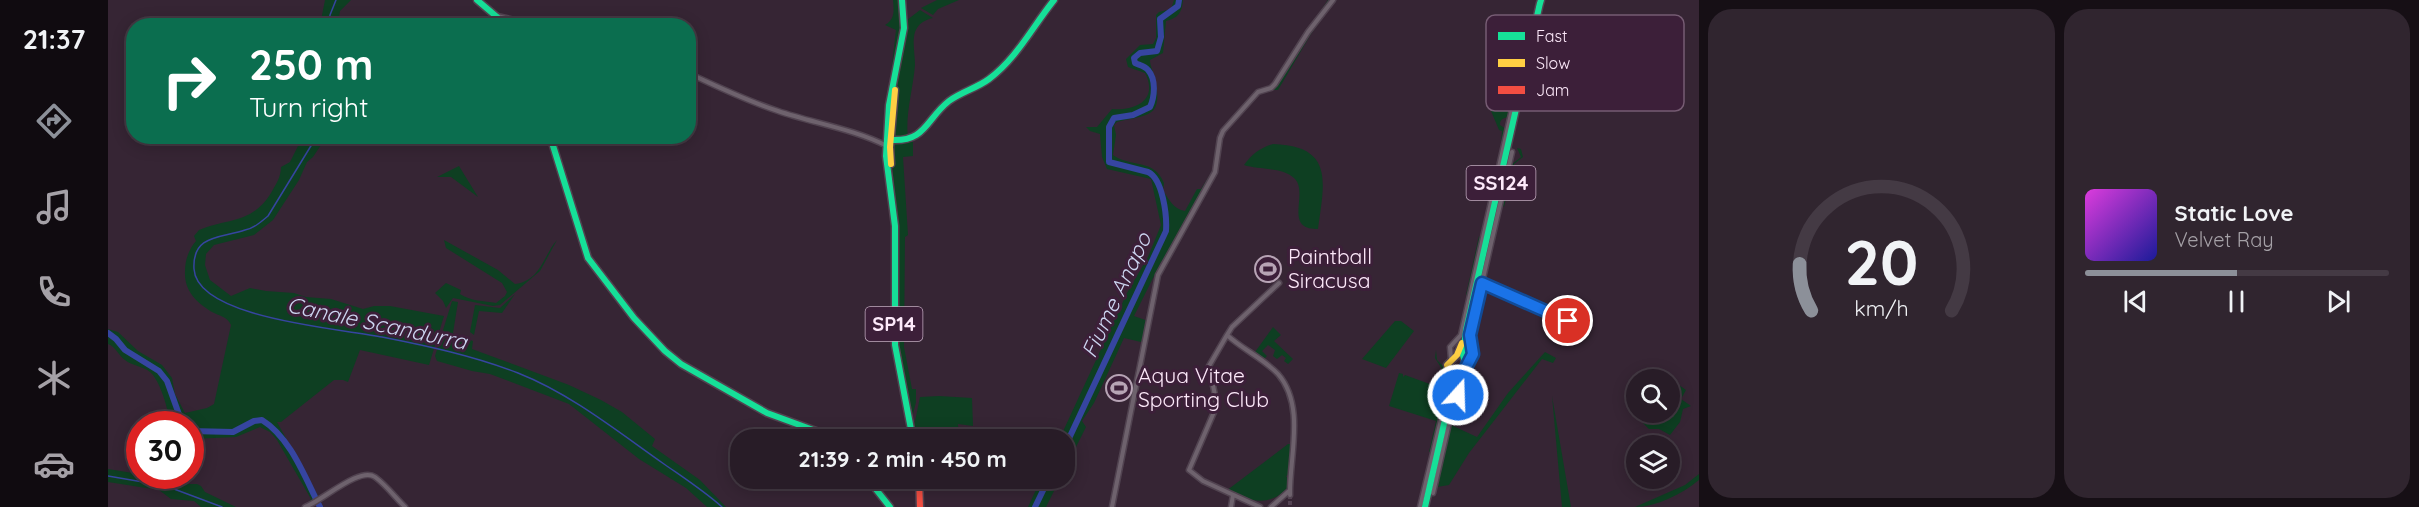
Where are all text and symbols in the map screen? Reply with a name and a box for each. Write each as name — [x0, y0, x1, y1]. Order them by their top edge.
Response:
legend — [1486, 15, 1684, 111]
text: 21:37 — [23, 22, 85, 56]
text: Fast — [1536, 26, 1567, 46]
text: 250 m — [249, 38, 373, 91]
icon: right — [150, 42, 228, 120]
text: Slow — [1536, 53, 1570, 73]
text: Jam — [1536, 80, 1569, 100]
text: Turn right — [249, 90, 368, 124]
icon: directions — [33, 100, 75, 142]
road number: SS124 — [1466, 166, 1536, 200]
icon: music — [33, 186, 75, 228]
text: Static Love — [2175, 199, 2293, 227]
text: 20 — [1844, 223, 1918, 301]
water label: Fiume Anapo — [1075, 226, 1158, 362]
text: Velvet Ray — [2175, 227, 2274, 252]
place label: Paintball Siracusa — [1288, 243, 1372, 293]
sports icon: Paintball Siracusa — [1253, 254, 1283, 284]
icon: phone — [33, 271, 75, 313]
icon: previous — [2119, 285, 2152, 318]
icon: pause — [2220, 285, 2253, 318]
icon: next — [2322, 285, 2355, 318]
water label: Canale Scandurra — [285, 290, 471, 356]
pin — [1542, 295, 1593, 346]
text: km/h — [1854, 295, 1908, 321]
icon: arrive — [1551, 304, 1584, 337]
road number: SP14 — [866, 307, 922, 341]
icon: climate — [33, 357, 75, 399]
place label: Aqua Vitae Sporting Club — [1138, 362, 1269, 412]
position arrow — [1426, 363, 1490, 427]
map controls — [1626, 369, 1680, 489]
button: search — [1626, 369, 1680, 423]
sports icon: Aqua Vitae Sporting Club — [1104, 373, 1134, 403]
speed limit sign: 30 — [126, 411, 204, 489]
button: layers — [1626, 435, 1680, 489]
icon: car — [33, 443, 75, 485]
text: 21:39 · 2 min · 450 m — [798, 445, 1007, 473]

